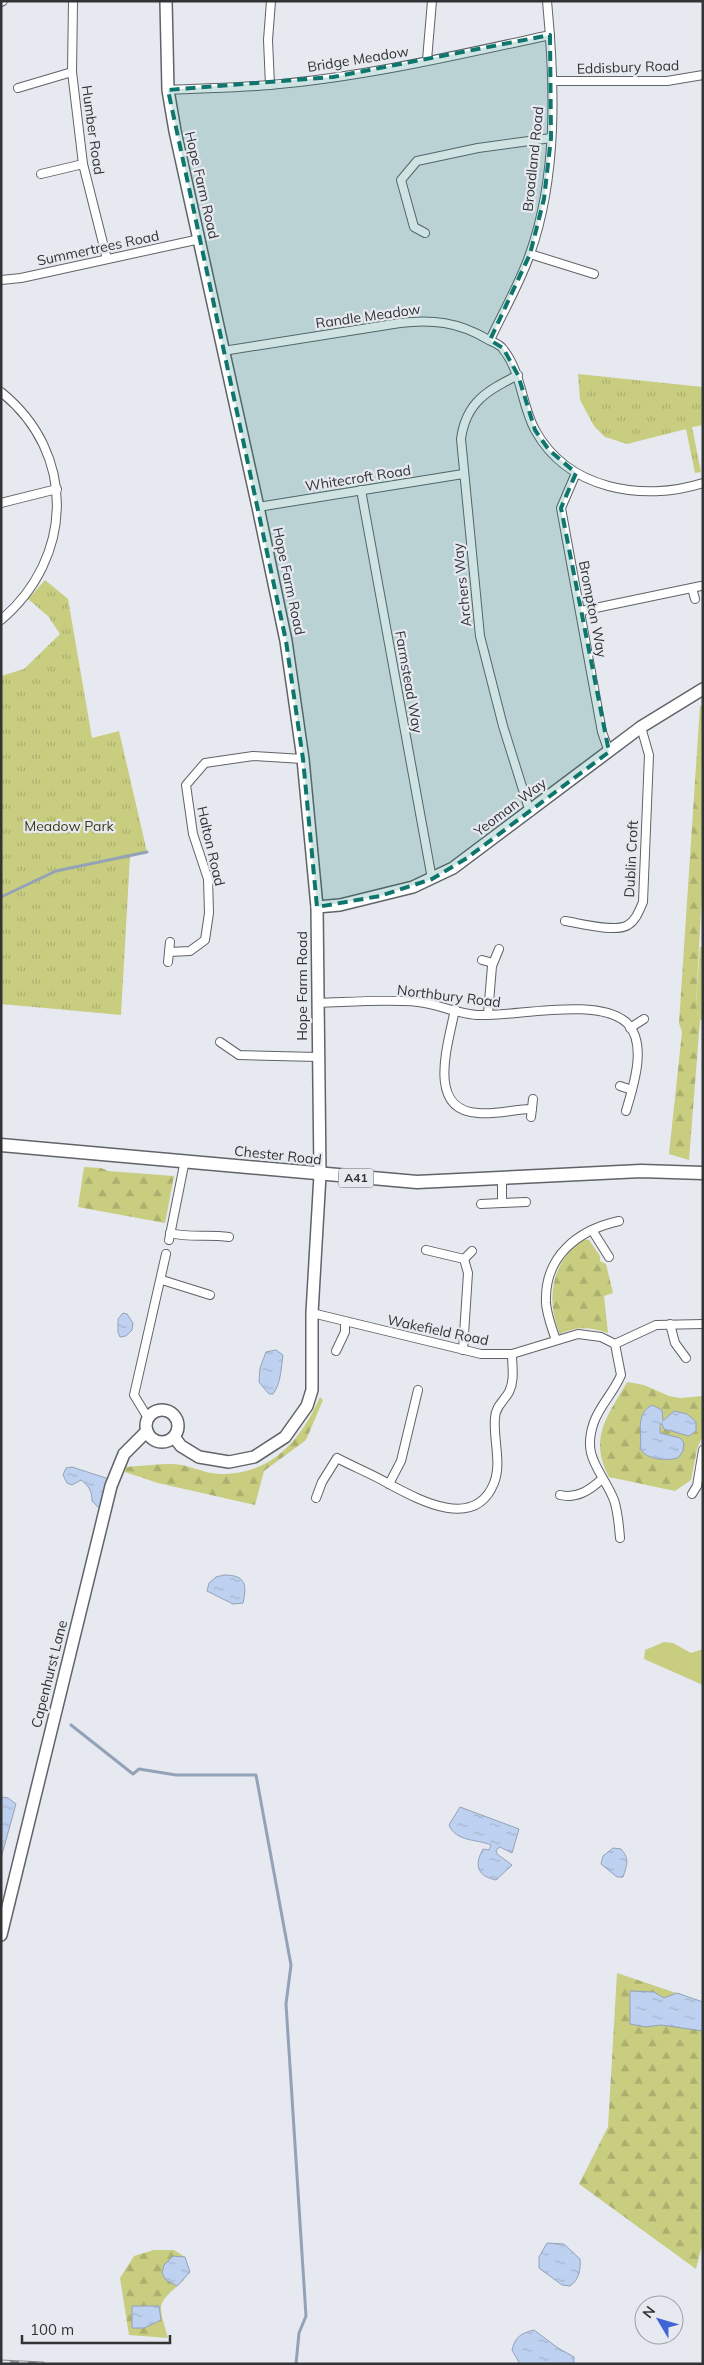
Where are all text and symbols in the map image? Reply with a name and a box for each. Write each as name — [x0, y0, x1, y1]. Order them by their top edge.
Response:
street label: Bridge Meadow — [306, 42, 410, 76]
street label: Eddisbury Road — [576, 56, 680, 78]
street label: Humber Road — [78, 84, 108, 176]
street label: Broadland Road — [519, 106, 547, 212]
street label: Hope Farm Road — [181, 130, 223, 240]
street label: Summertrees Road — [35, 226, 161, 270]
street label: Randle Meadow — [314, 300, 422, 332]
street label: Whitecroft Road — [304, 461, 412, 495]
street label: Hope Farm Road — [269, 525, 309, 637]
street label: Archers Way — [449, 542, 475, 628]
street label: Brompton Way — [575, 559, 611, 660]
street label: Farmstead Way — [391, 629, 427, 735]
street label: Yeoman Way — [469, 774, 550, 841]
street label: Halton Road — [193, 804, 229, 888]
park label: Meadow Park — [24, 817, 115, 835]
street label: Dublin Croft — [620, 820, 642, 898]
street label: Hope Farm Road — [293, 931, 311, 1041]
street label: Northbury Road — [396, 981, 502, 1011]
street label: Chester Road — [233, 1141, 323, 1169]
road number: A41 — [338, 1168, 374, 1188]
street label: Wakefield Road — [386, 1310, 490, 1350]
street label: Capenhurst Lane — [27, 1618, 71, 1730]
north arrow — [634, 2295, 684, 2345]
text: N — [638, 2302, 659, 2322]
scale bar — [22, 2312, 170, 2344]
text: 100 m — [30, 2320, 74, 2339]

